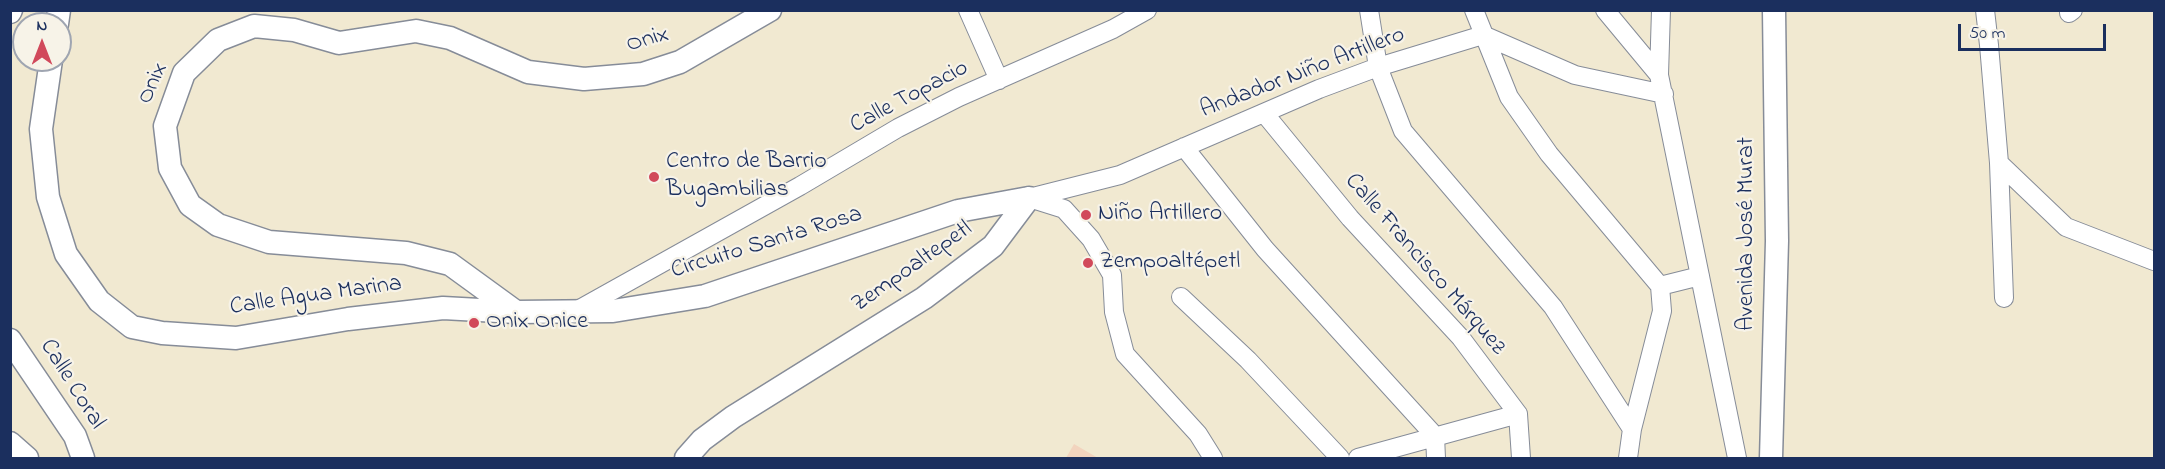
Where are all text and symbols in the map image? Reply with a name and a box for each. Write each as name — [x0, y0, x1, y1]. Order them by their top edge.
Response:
north arrow — [12, 12, 72, 72]
scale bar — [1961, 12, 2110, 50]
text: N — [37, 14, 47, 38]
street label: Onix — [624, 21, 672, 61]
text: 50 m — [1969, 21, 2006, 47]
street label: Andador Niño Artillero — [1197, 22, 1409, 126]
street label: Calle Topacio — [846, 55, 974, 141]
street label: Onix — [132, 59, 176, 109]
street label: Avenida José Murat — [1734, 137, 1762, 331]
place label: Centro de Barrio Bugambilias — [666, 149, 827, 205]
street label: Calle Francisco Márquez — [1337, 168, 1511, 362]
marker: Centro de Barrio Bugambilias — [647, 170, 661, 184]
street label: Circuito Santa Rosa — [668, 201, 866, 287]
place label: Niño Artillero — [1098, 201, 1222, 229]
marker: Niño Artillero — [1079, 208, 1093, 222]
street label: Zempoaltepetl — [847, 216, 979, 320]
place label: Zempoaltépetl — [1100, 249, 1240, 277]
marker: Zempoaltépetl — [1081, 256, 1095, 270]
street label: Calle Agua Marina — [228, 271, 404, 323]
place label: Onix Onice — [486, 309, 588, 337]
marker: Onix Onice — [467, 316, 481, 330]
street label: Calle Coral — [32, 335, 110, 435]

